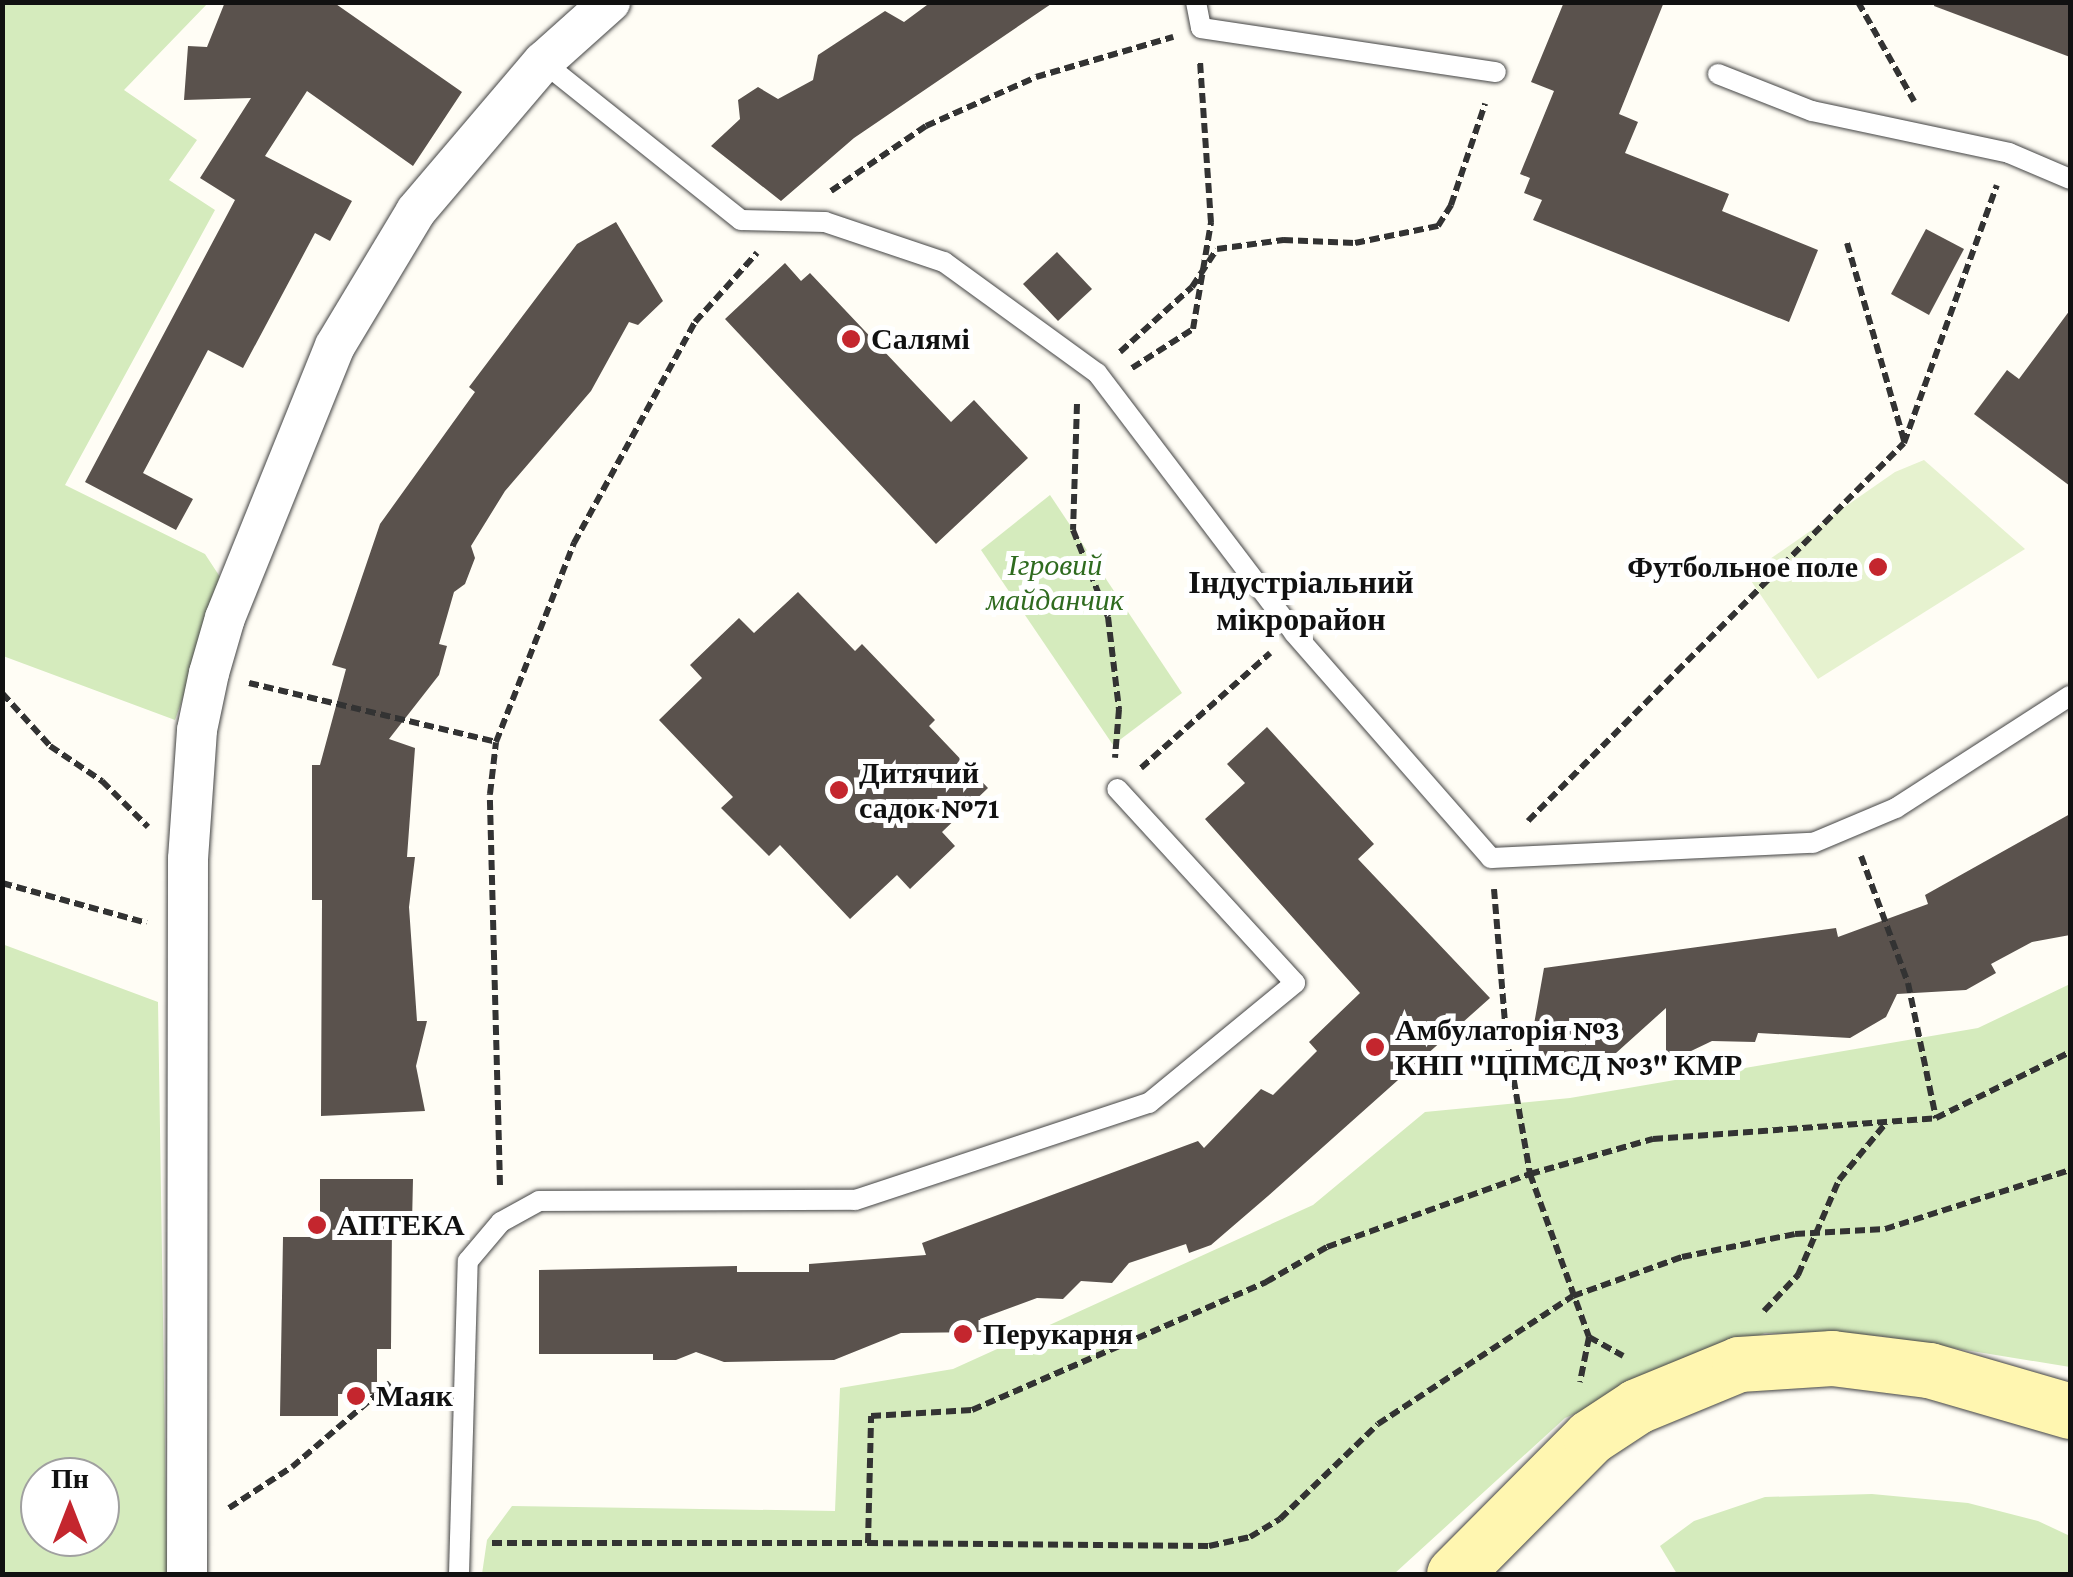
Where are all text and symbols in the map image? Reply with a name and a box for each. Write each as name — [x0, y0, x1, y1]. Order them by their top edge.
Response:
place label: Салямі — [871, 321, 970, 357]
marker: Салямі — [840, 328, 862, 350]
park label: Ігровий майданчик — [986, 547, 1124, 618]
place label: Футбольное поле — [1627, 549, 1858, 585]
marker: Футбольное поле — [1867, 556, 1889, 578]
district label: Індустріальний мікрорайон — [1188, 564, 1414, 639]
place label: Дитячий садок №71 — [859, 755, 999, 826]
marker: Дитячий садок №71 — [828, 779, 850, 801]
place label: Амбулаторія №3 КНП "ЦПМСД №3" КМР — [1395, 1012, 1743, 1082]
marker: Амбулаторія №3 КНП "ЦПМСД №3" КМР — [1364, 1036, 1386, 1058]
place label: АПТЕКА — [337, 1207, 465, 1243]
marker: АПТЕКА — [306, 1214, 328, 1236]
place label: Перукарня — [983, 1316, 1133, 1352]
marker: Перукарня — [952, 1323, 974, 1345]
place label: Маяк — [376, 1378, 453, 1414]
marker: Маяк — [345, 1385, 367, 1407]
north arrow — [20, 1457, 120, 1557]
text: Пн — [51, 1463, 89, 1494]

